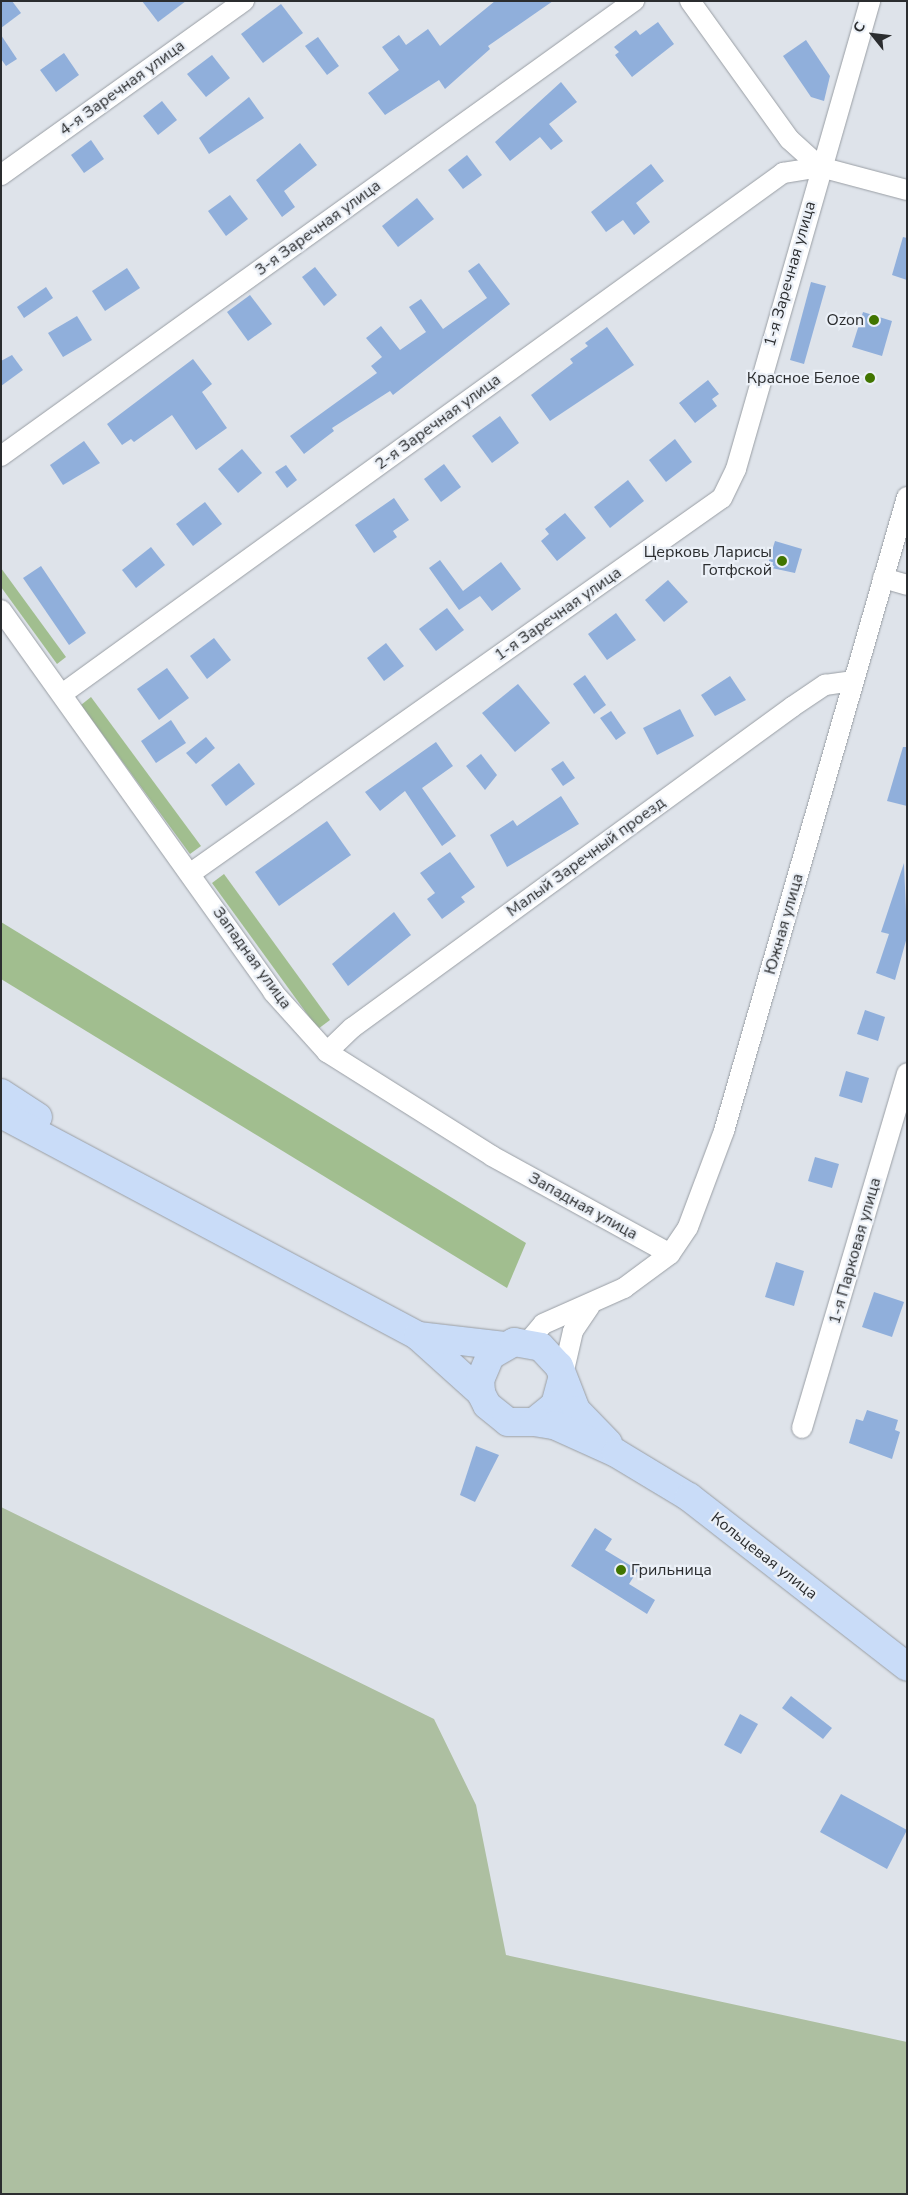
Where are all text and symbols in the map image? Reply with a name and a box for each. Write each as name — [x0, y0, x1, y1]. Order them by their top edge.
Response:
north arrow — [848, 10, 898, 60]
text: С — [849, 19, 870, 36]
street label: 4-я Заречная улица — [56, 36, 188, 140]
street label: 3-я Заречная улица — [252, 176, 384, 280]
street label: 1-я Заречная улица — [760, 199, 820, 349]
place label: Ozon — [826, 310, 864, 330]
marker: Ozon — [868, 314, 880, 326]
place label: Красное Белое — [747, 368, 860, 388]
street label: 2-я Заречная улица — [372, 370, 504, 474]
marker: Красное Белое — [864, 372, 876, 384]
place label: Церковь Ларисы Готфской — [644, 542, 772, 580]
marker: Церковь Ларисы Готфской — [776, 555, 788, 567]
street label: 1-я Заречная улица — [491, 563, 625, 665]
street label: Малый Заречный проезд — [503, 793, 669, 921]
street label: Южная улица — [760, 871, 808, 977]
street label: Западная улица — [208, 903, 296, 1013]
street label: Западная улица — [525, 1168, 641, 1244]
street label: 1-я Парковая улица — [825, 1176, 885, 1326]
street label: Кольцевая улица — [707, 1508, 821, 1604]
place label: Грильница — [631, 1560, 712, 1580]
marker: Грильница — [615, 1564, 627, 1576]

